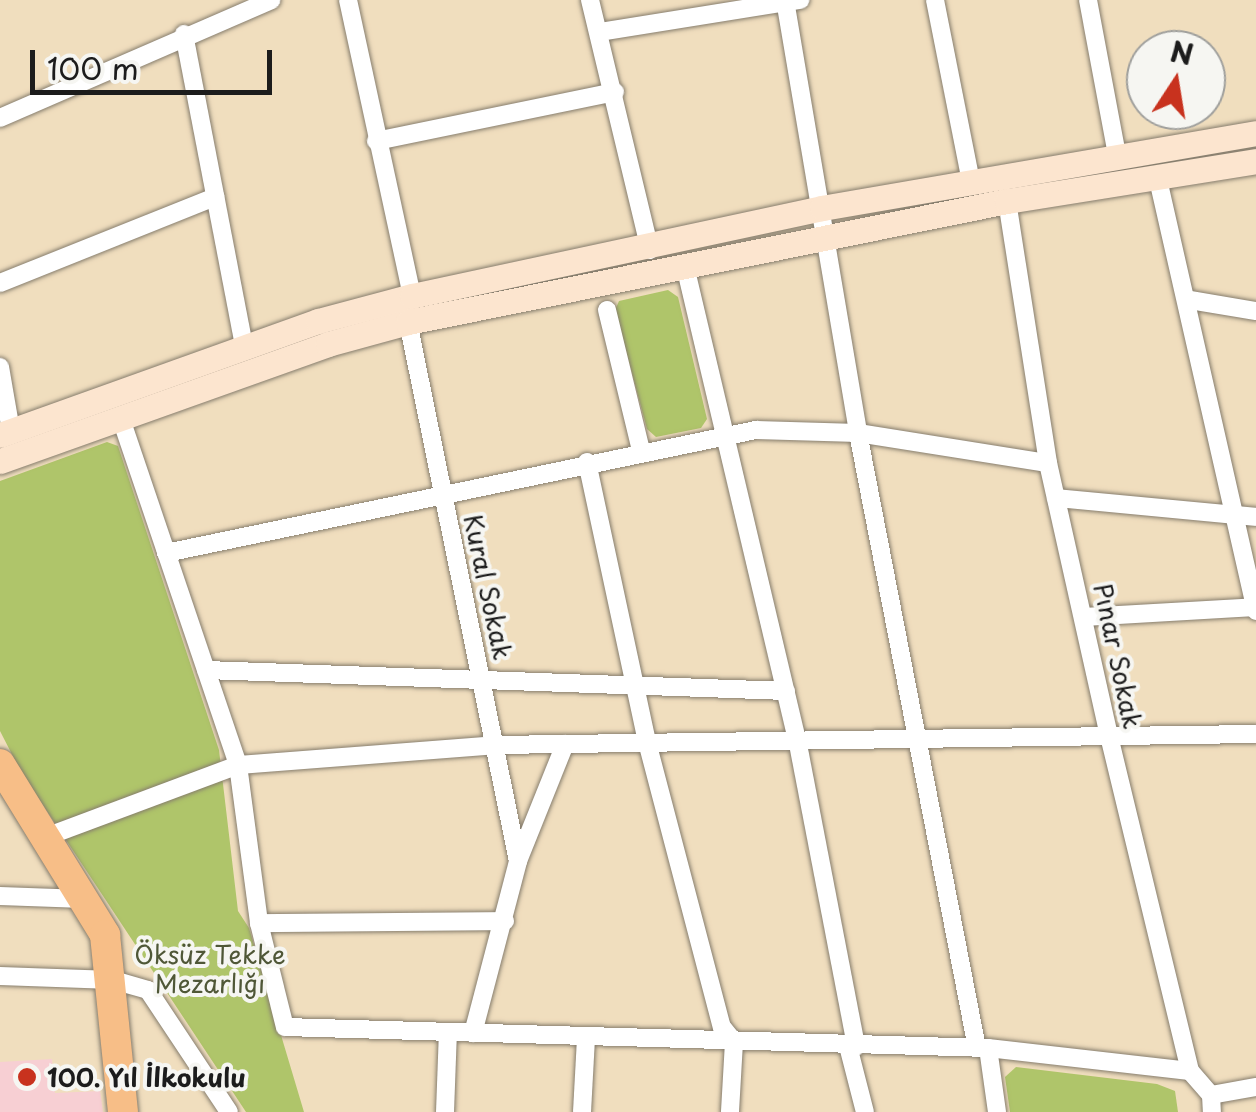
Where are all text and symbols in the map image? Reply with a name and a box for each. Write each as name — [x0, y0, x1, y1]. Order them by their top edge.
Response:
text: N — [1167, 29, 1197, 75]
scale bar — [35, 30, 278, 92]
north arrow — [1126, 30, 1226, 130]
text: 100 m — [47, 45, 139, 90]
street label: Kural Sokak — [458, 512, 518, 662]
street label: Pınar Sokak — [1088, 581, 1148, 731]
park label: Öksüz Tekke Mezarlığı — [135, 940, 285, 999]
place label: 100. Yıl İlkokulu — [47, 1062, 246, 1092]
marker: 100. Yıl İlkokulu — [16, 1066, 38, 1088]

